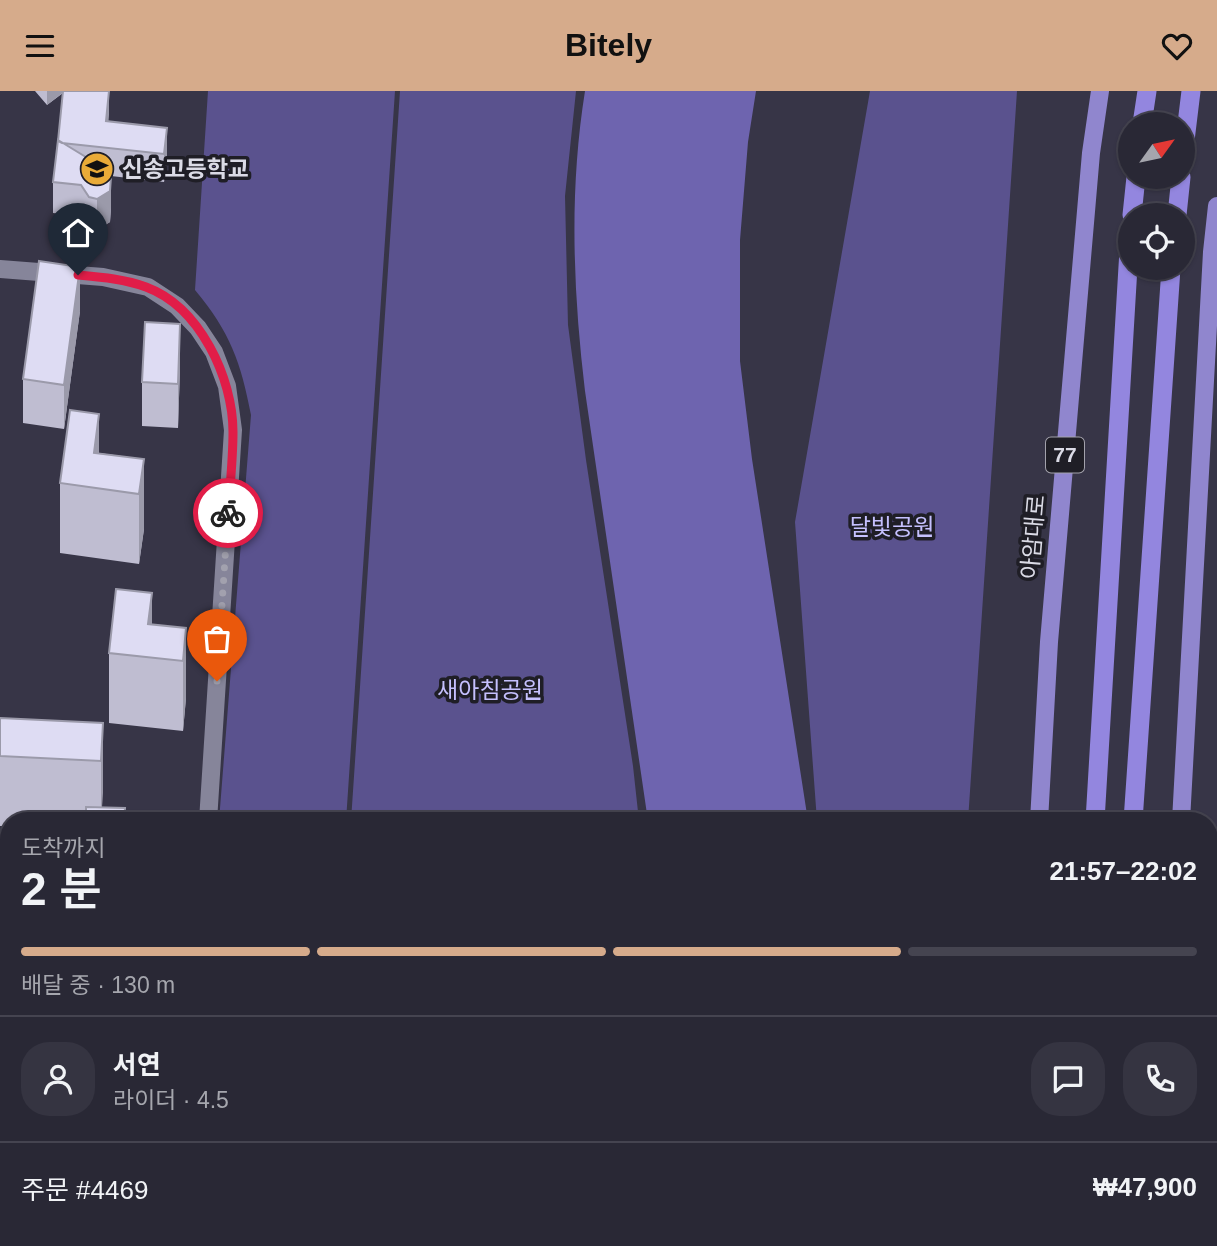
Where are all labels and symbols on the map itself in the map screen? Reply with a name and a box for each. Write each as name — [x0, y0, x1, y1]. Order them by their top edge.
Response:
north arrow — [1118, 112, 1195, 189]
school or university icon: 신송고등학교 — [78, 150, 116, 188]
place label: 신송고등학교 — [122, 156, 249, 182]
pin — [48, 203, 108, 275]
road number: 77 — [1046, 437, 1084, 473]
courier — [193, 478, 263, 548]
street label: 아암대로 — [1016, 494, 1050, 580]
park label: 달빛공원 — [850, 514, 934, 540]
pin — [187, 609, 247, 681]
park label: 새아침공원 — [437, 677, 543, 703]

